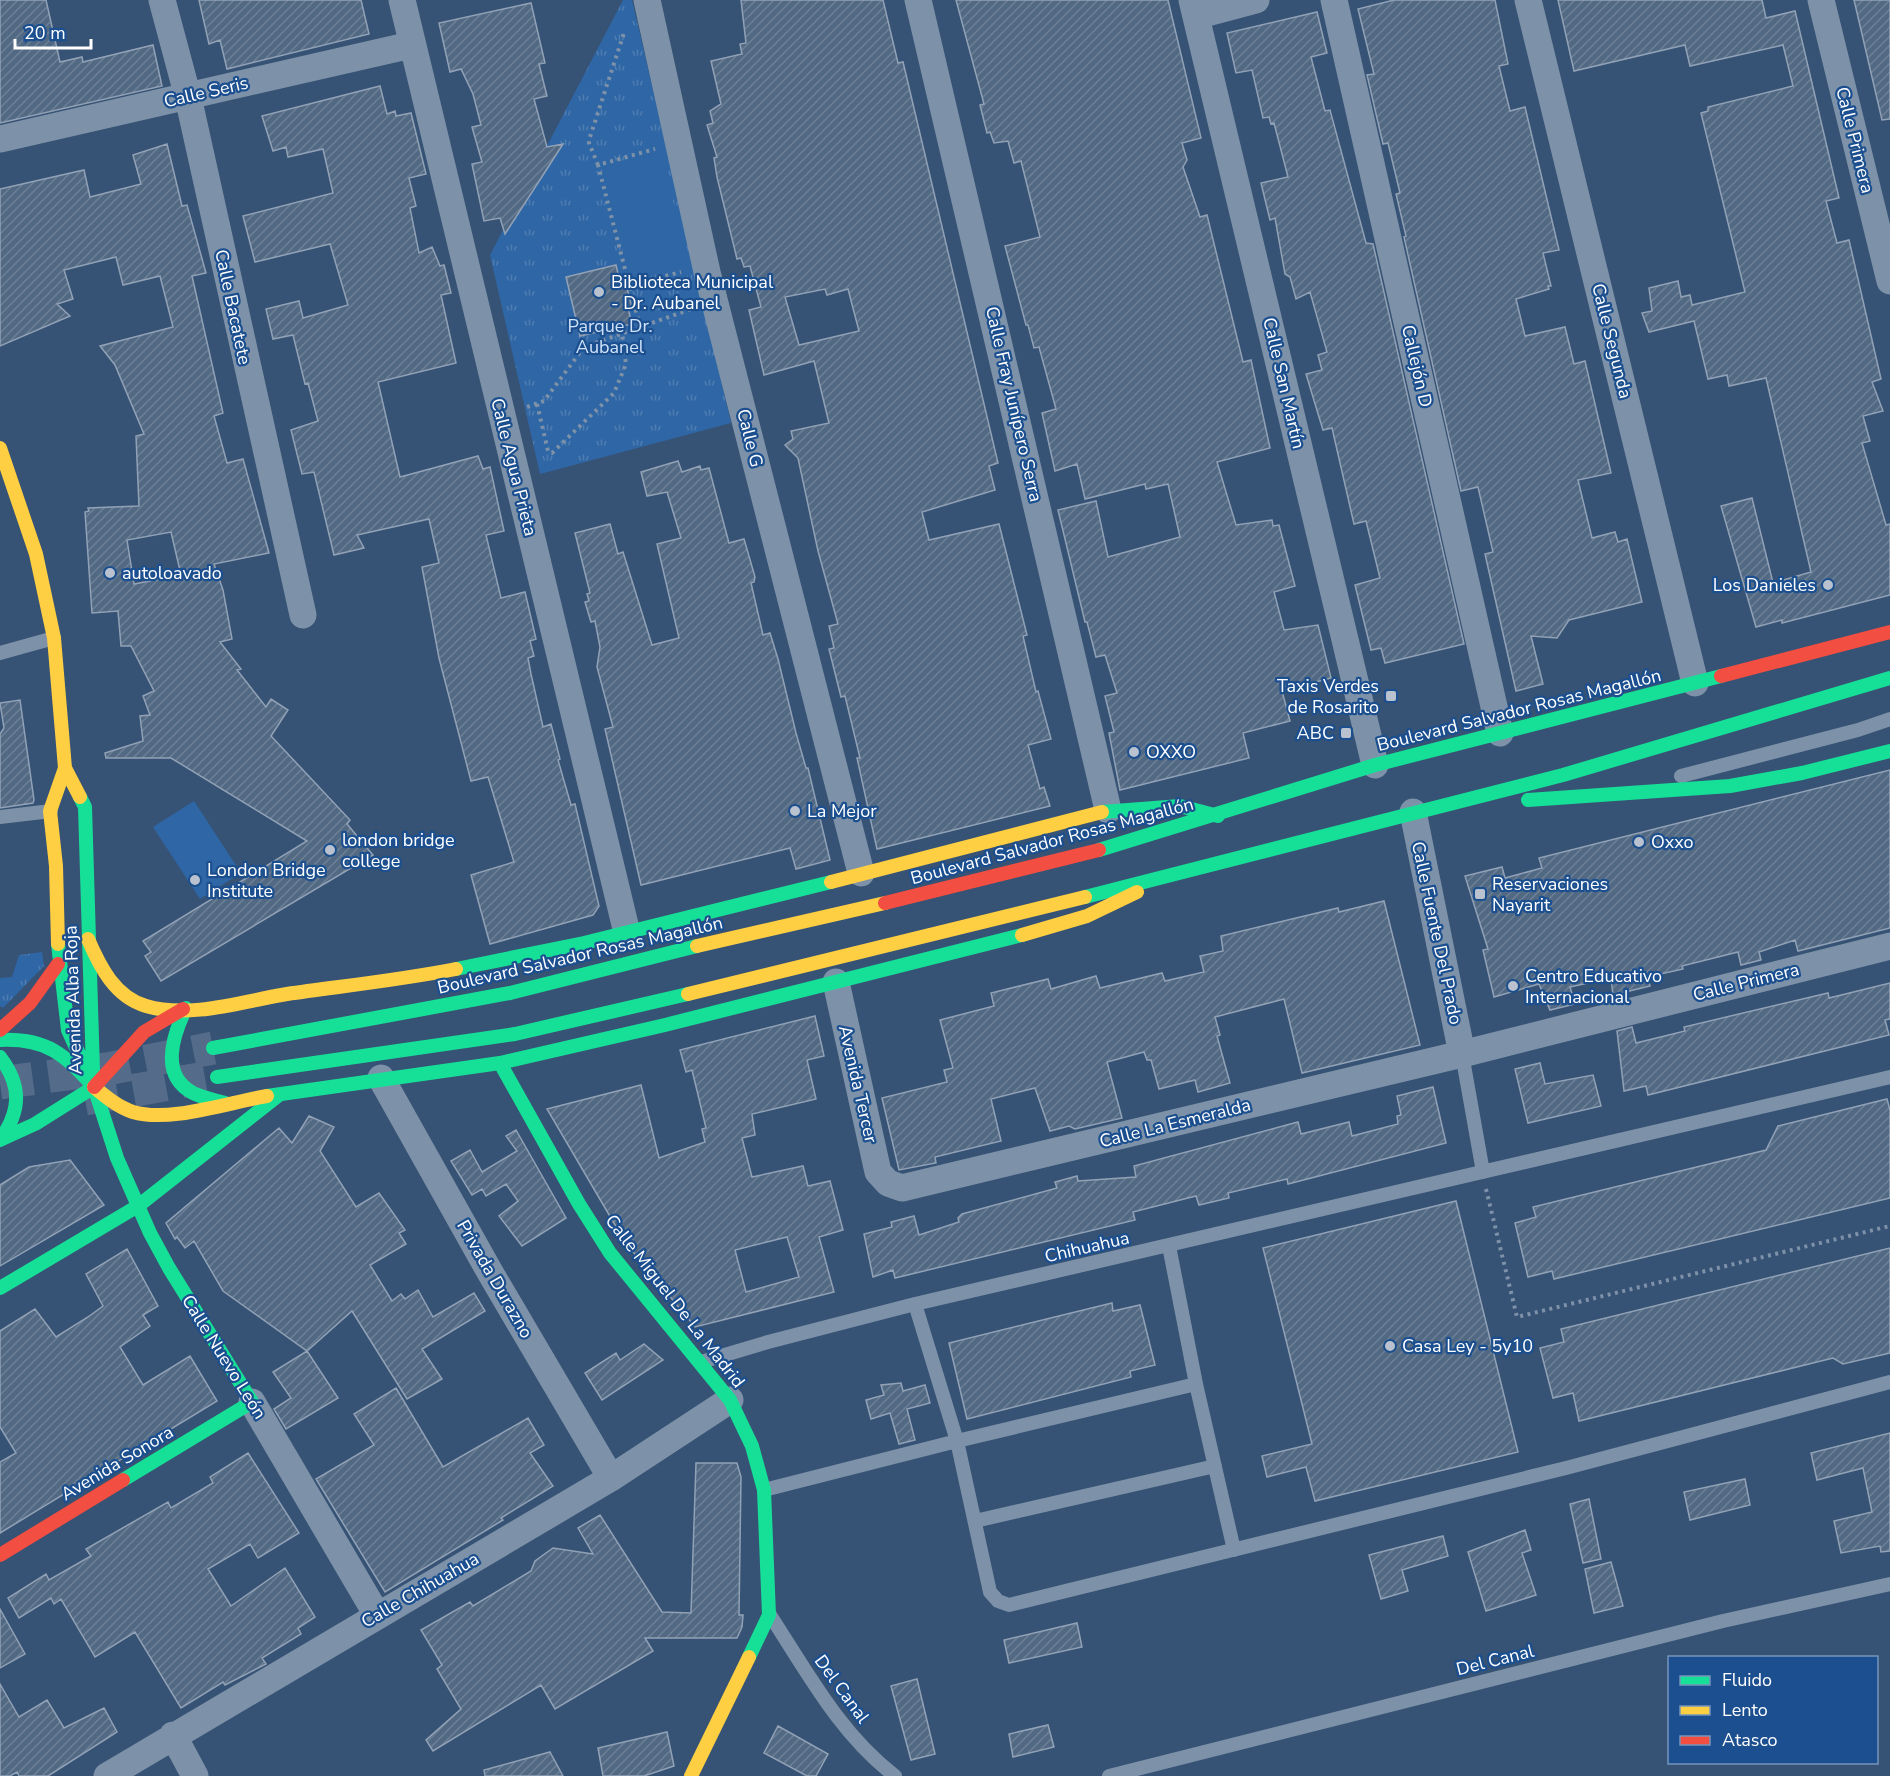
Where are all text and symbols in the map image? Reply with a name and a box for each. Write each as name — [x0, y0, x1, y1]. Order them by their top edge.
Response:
scale bar — [15, 12, 92, 50]
text: 20 m — [24, 21, 66, 45]
street label: Calle Seris — [161, 71, 251, 113]
street label: Calle Primera — [1830, 84, 1880, 196]
street label: Calle Bacatete — [209, 247, 257, 367]
place label: Biblioteca Municipal - Dr. Aubanel — [611, 270, 774, 315]
street label: Calle Segunda — [1586, 281, 1638, 401]
marker: Biblioteca Municipal - Dr. Aubanel — [592, 285, 606, 299]
street label: Calle Fray Junípero Serra — [980, 304, 1048, 504]
park label: Parque Dr. Aubanel — [567, 314, 653, 359]
street label: Calle San Martín — [1257, 315, 1311, 451]
street label: Callejón D — [1396, 322, 1438, 410]
street label: Calle Agua Prieta — [485, 396, 543, 538]
street label: Calle G — [731, 406, 769, 470]
place label: autoloavado — [122, 561, 222, 585]
marker: autoloavado — [103, 566, 117, 580]
place label: Los Danieles — [1713, 573, 1816, 597]
marker: Los Danieles — [1821, 578, 1835, 592]
street label: Boulevard Salvador Rosas Magallón — [1374, 663, 1664, 757]
place label: Taxis Verdes de Rosarito — [1277, 674, 1379, 719]
marker: Taxis Verdes de Rosarito — [1384, 689, 1398, 703]
place label: ABC — [1297, 721, 1334, 745]
marker: ABC — [1339, 726, 1353, 740]
place label: OXXO — [1146, 740, 1196, 764]
marker: OXXO — [1127, 745, 1141, 759]
street label: Boulevard Salvador Rosas Magallón — [908, 792, 1196, 890]
place label: La Mejor — [807, 799, 877, 823]
marker: La Mejor — [788, 804, 802, 818]
place label: london bridge college — [342, 828, 455, 873]
place label: Oxxo — [1651, 830, 1694, 854]
marker: Oxxo — [1632, 835, 1646, 849]
street label: Calle Fuente Del Prado — [1406, 839, 1468, 1027]
marker: london bridge college — [323, 843, 337, 857]
place label: London Bridge Institute — [207, 858, 326, 903]
place label: Reservaciones Nayarit — [1492, 872, 1608, 917]
marker: London Bridge Institute — [188, 873, 202, 887]
marker: Reservaciones Nayarit — [1473, 887, 1487, 901]
street label: Boulevard Salvador Rosas Magallón — [435, 910, 725, 1000]
street label: Avenida Alba Roja — [58, 925, 88, 1075]
street label: Calle Primera — [1690, 957, 1802, 1007]
place label: Centro Educativo Internacional — [1525, 964, 1662, 1009]
marker: Centro Educativo Internacional — [1506, 979, 1520, 993]
street label: Avenida Tercer — [833, 1023, 883, 1146]
street label: Calle La Esmeralda — [1097, 1093, 1253, 1153]
street label: Calle Miguel De La Madrid — [600, 1209, 750, 1393]
street label: Privada Durazno — [451, 1215, 539, 1343]
street label: Chihuahua — [1042, 1226, 1132, 1268]
street label: Calle Nuevo León — [176, 1290, 272, 1424]
place label: Casa Ley - 5y10 — [1402, 1334, 1533, 1358]
marker: Casa Ley - 5y10 — [1383, 1339, 1397, 1353]
street label: Avenida Sonora — [56, 1420, 178, 1506]
street label: Calle Chihuahua — [357, 1547, 483, 1633]
street label: Del Canal — [1454, 1639, 1537, 1681]
street label: Del Canal — [809, 1650, 875, 1729]
legend — [1668, 1656, 1878, 1764]
text: Fluido — [1722, 1668, 1772, 1692]
text: Lento — [1722, 1698, 1768, 1722]
text: Atasco — [1722, 1728, 1778, 1752]

